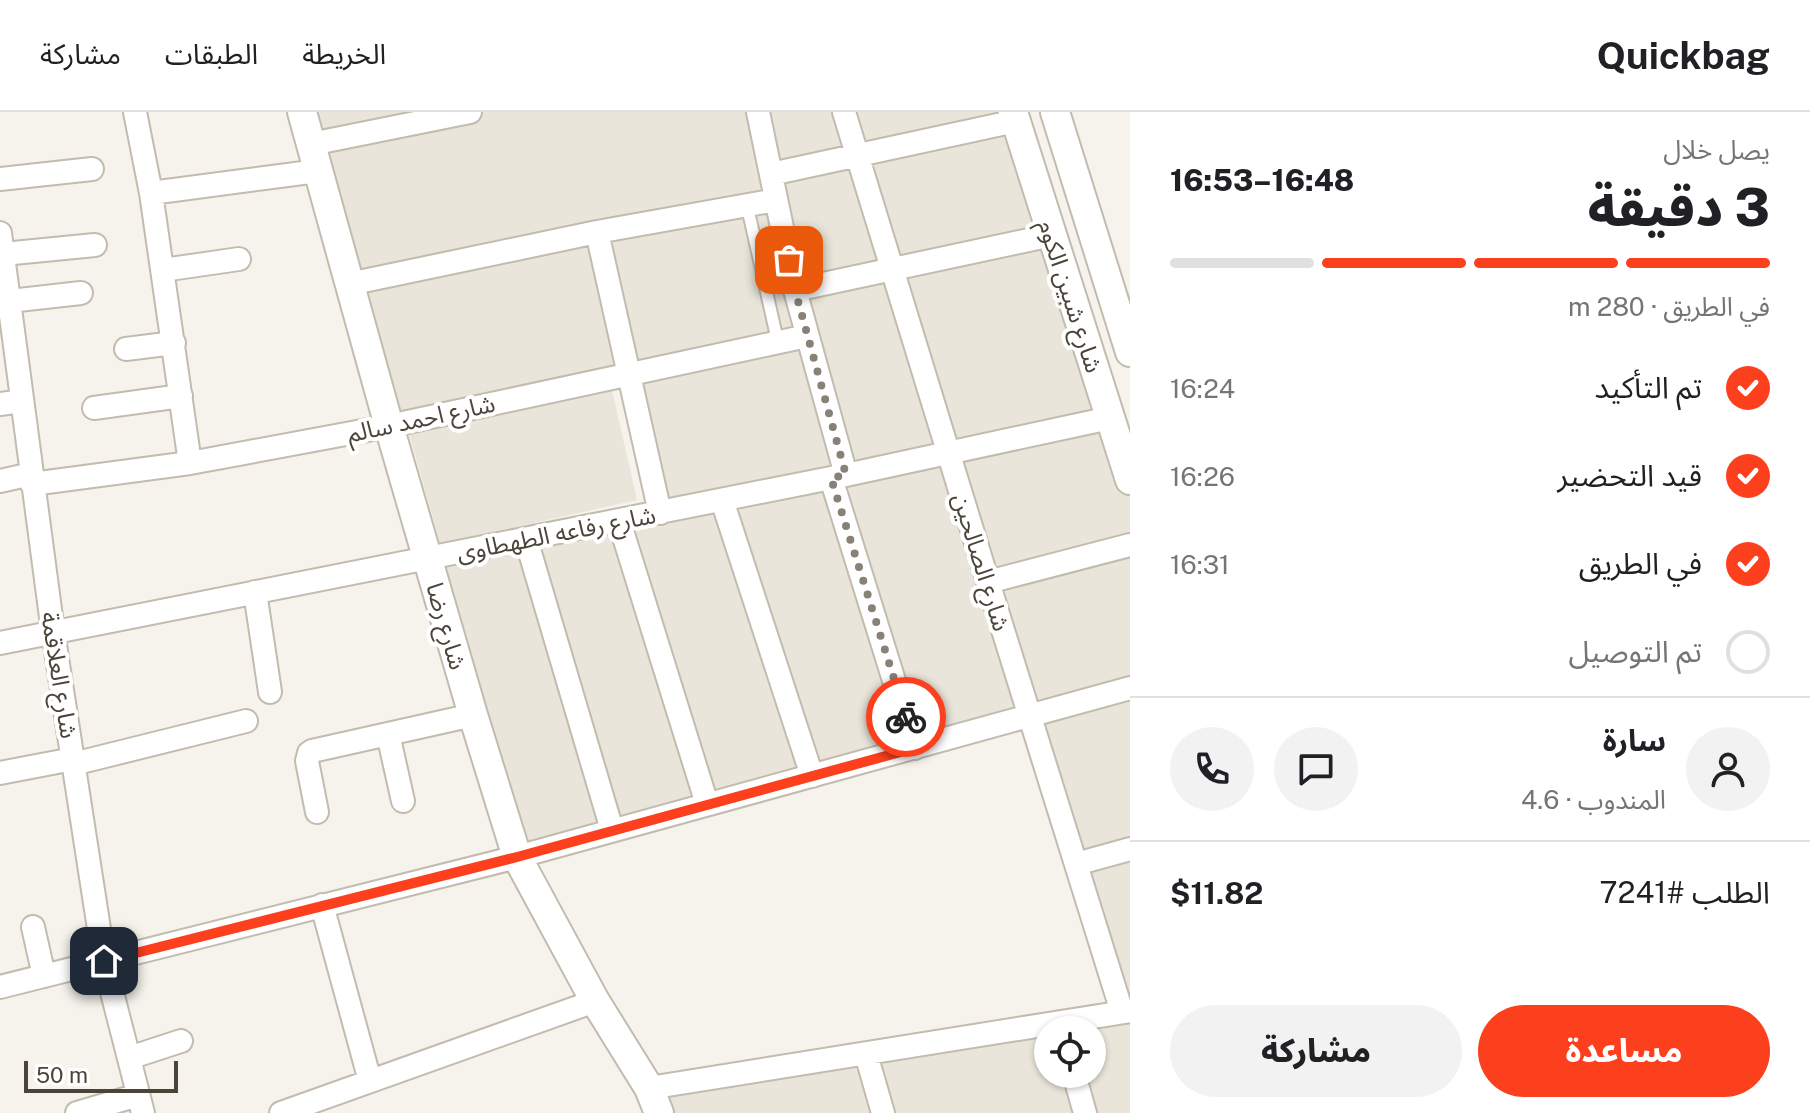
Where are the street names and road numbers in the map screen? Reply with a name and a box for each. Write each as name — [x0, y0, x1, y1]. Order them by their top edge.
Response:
street label: شارع شبين الكوم — [1028, 216, 1109, 378]
street label: شارع احمد سالم — [344, 389, 498, 451]
street label: شارع الصالحين — [944, 490, 1016, 635]
street label: شارع رفاعه الطهطاوى — [454, 500, 659, 570]
street label: شارع رضا — [417, 579, 473, 674]
street label: شارع العلاقمة — [32, 610, 84, 741]

